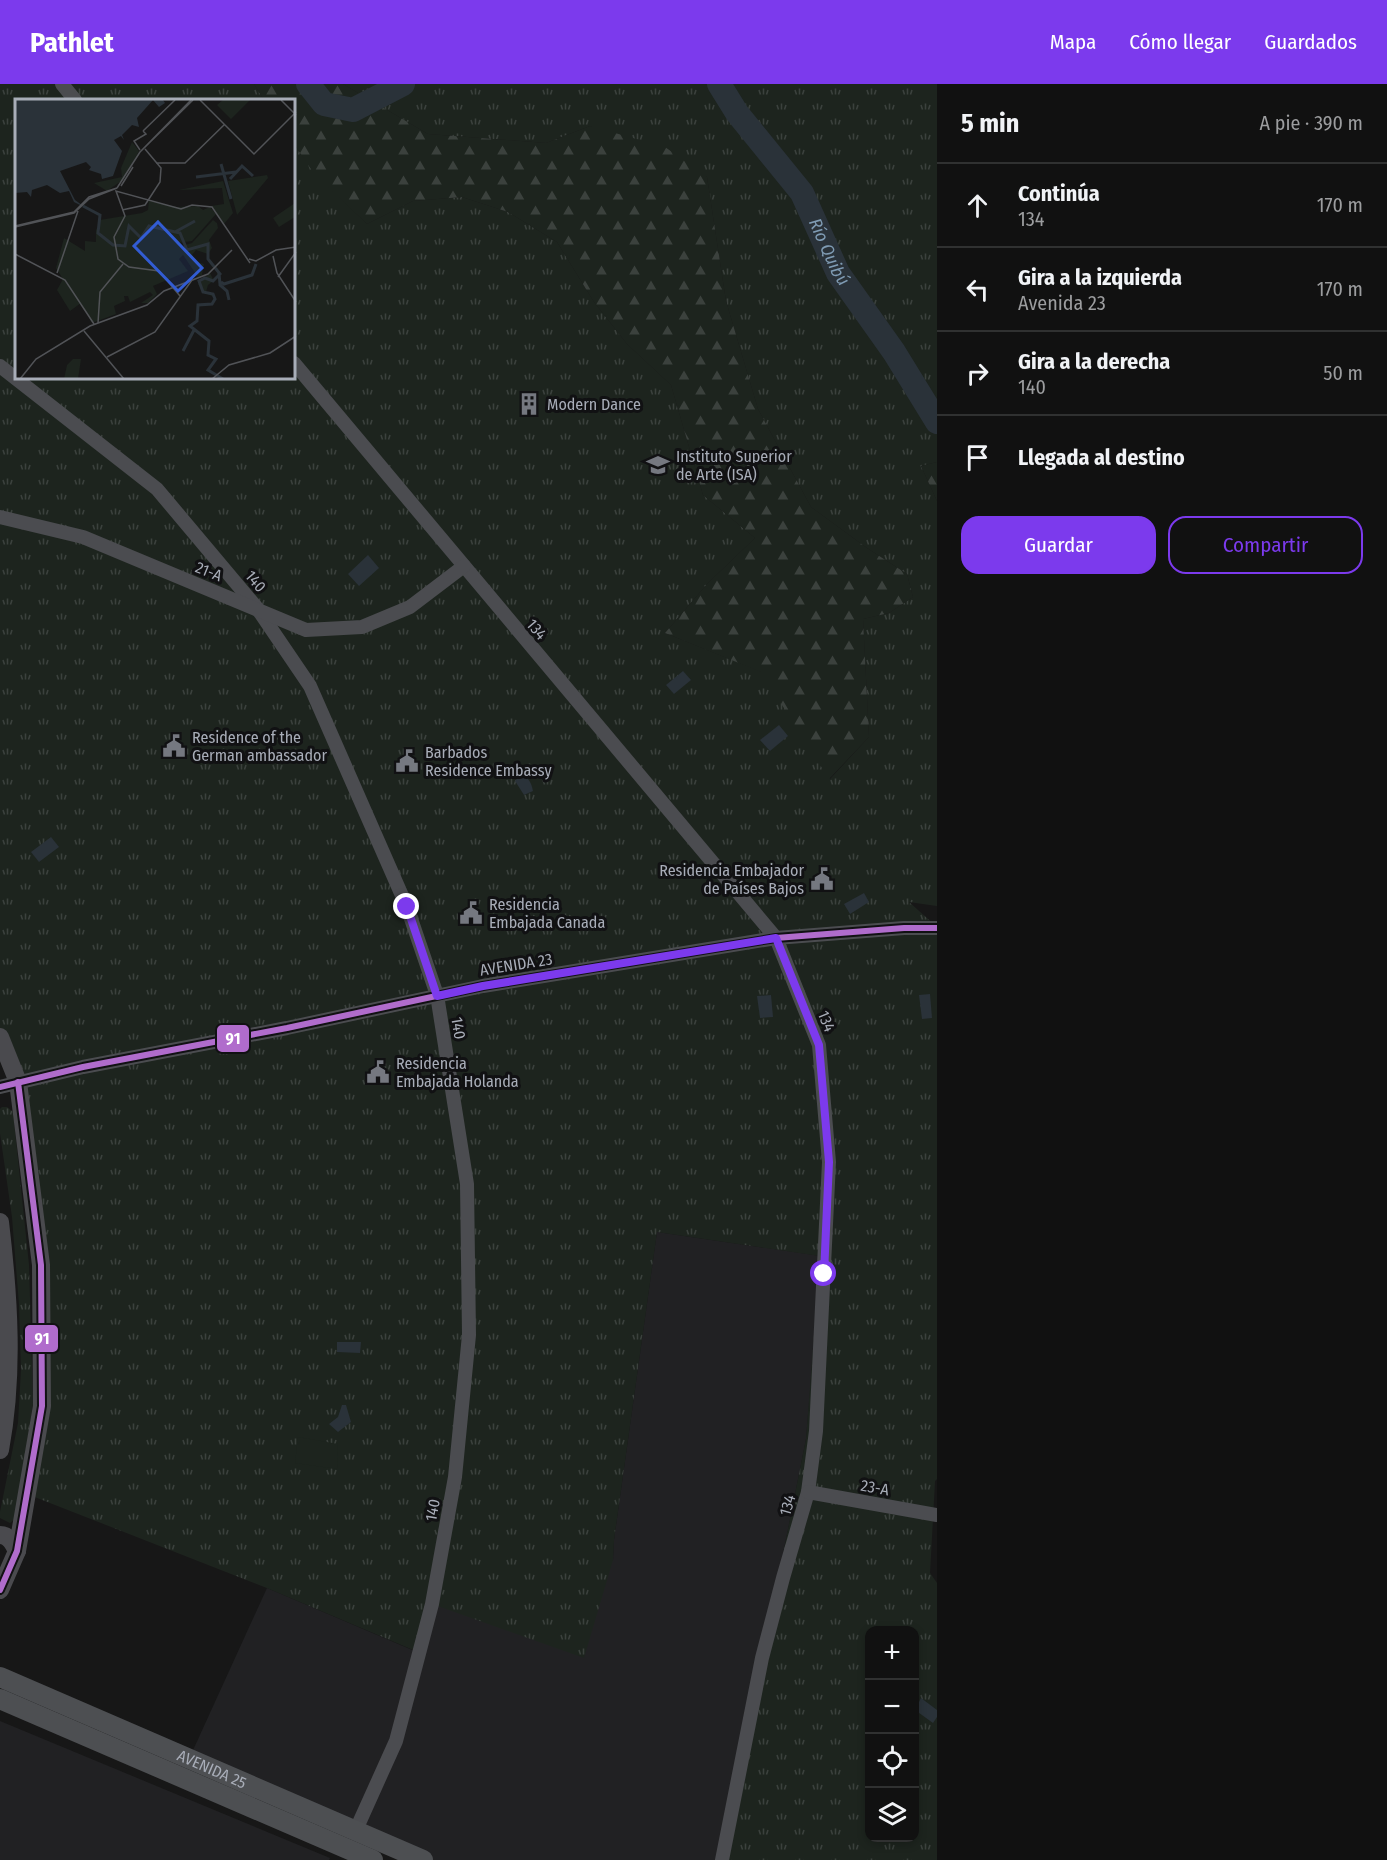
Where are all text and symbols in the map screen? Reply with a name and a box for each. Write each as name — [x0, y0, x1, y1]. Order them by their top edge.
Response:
text: Pathlet — [30, 26, 114, 59]
text: Mapa — [1050, 29, 1096, 55]
text: Cómo llegar — [1129, 29, 1231, 55]
text: Guardados — [1264, 29, 1357, 55]
inset map — [15, 99, 296, 380]
text: 5 min — [961, 108, 1019, 139]
text: A pie · 390 m — [1260, 111, 1363, 135]
text: Continúa — [1018, 180, 1100, 207]
icon: ahead — [961, 189, 994, 222]
text: 170 m — [1317, 193, 1363, 217]
text: 134 — [1018, 207, 1044, 231]
water label: Río Quibú — [804, 215, 854, 290]
text: Gira a la izquierda — [1018, 264, 1182, 291]
icon: left — [961, 273, 994, 306]
text: 170 m — [1317, 277, 1363, 301]
text: Avenida 23 — [1018, 291, 1106, 315]
text: Gira a la derecha — [1018, 348, 1170, 375]
icon: right — [961, 357, 994, 390]
text: 50 m — [1323, 361, 1363, 385]
text: 140 — [1018, 375, 1046, 399]
building icon: Modern Dance — [516, 391, 542, 417]
place label: Modern Dance — [547, 395, 641, 414]
icon: arrive — [961, 441, 994, 474]
text: Llegada al destino — [1018, 444, 1185, 471]
place label: Instituto Superior de Arte (ISA) — [676, 447, 792, 484]
school or university icon: Instituto Superior de Arte (ISA) — [645, 452, 671, 478]
button: Guardar — [961, 516, 1156, 574]
button: Compartir — [1168, 516, 1363, 574]
street label: 21-A — [193, 558, 225, 586]
street label: 140 — [241, 567, 270, 596]
street label: 134 — [523, 615, 551, 644]
place label: Residence of the German ambassador — [192, 728, 327, 765]
public building icon: Residence of the German ambassador — [161, 733, 187, 759]
place label: Barbados Residence Embassy — [425, 743, 552, 780]
public building icon: Barbados Residence Embassy — [394, 748, 420, 774]
place label: Residencia Embajador de Países Bajos — [659, 861, 804, 898]
public building icon: Residencia Embajador de Países Bajos — [809, 866, 835, 892]
route end — [393, 893, 419, 919]
place label: Residencia Embajada Canada — [489, 895, 605, 932]
public building icon: Residencia Embajada Canada — [458, 900, 484, 926]
street label: AVENIDA 23 — [478, 949, 554, 980]
street label: 134 — [814, 1008, 839, 1035]
street label: 140 — [447, 1016, 470, 1041]
line badge: 91 — [216, 1024, 250, 1053]
text: 91 — [226, 1029, 240, 1048]
place label: Residencia Embajada Holanda — [396, 1054, 519, 1091]
public building icon: Residencia Embajada Holanda — [365, 1059, 391, 1085]
route start — [810, 1260, 836, 1286]
line badge: 91 — [24, 1324, 59, 1353]
text: 91 — [35, 1329, 49, 1348]
street label: 23-A — [859, 1476, 891, 1499]
street label: 134 — [775, 1492, 800, 1518]
street label: 140 — [421, 1497, 444, 1523]
map controls — [865, 1626, 919, 1842]
button: + — [865, 1626, 919, 1680]
button: − — [865, 1680, 919, 1734]
button: locate — [865, 1734, 919, 1788]
street label: AVENIDA 25 — [174, 1746, 249, 1792]
button: layers — [865, 1788, 919, 1842]

